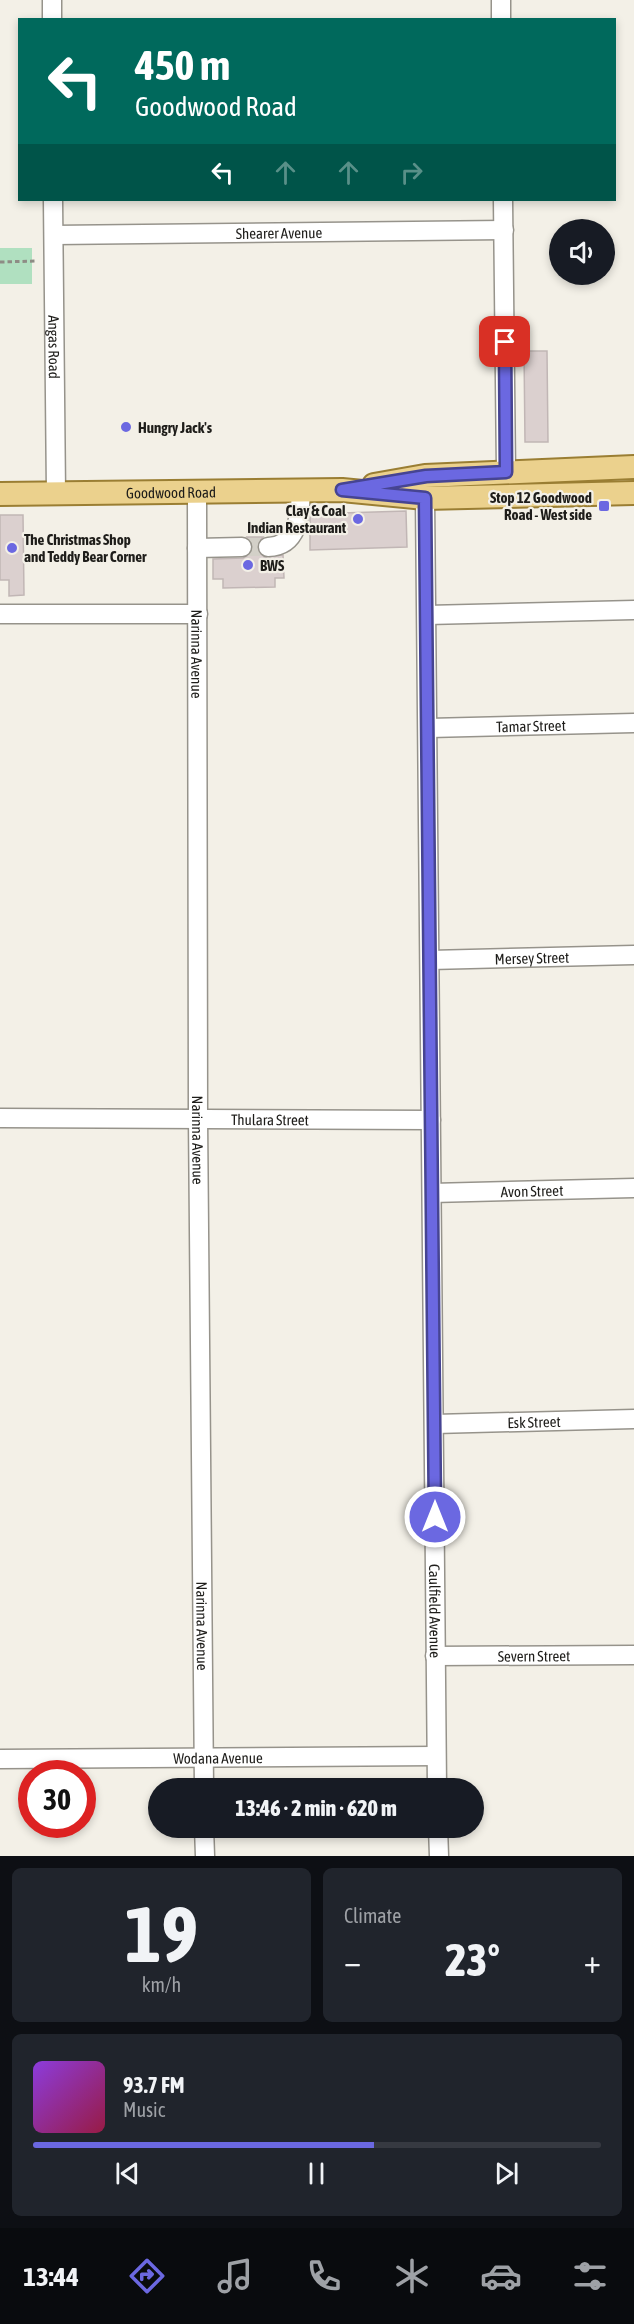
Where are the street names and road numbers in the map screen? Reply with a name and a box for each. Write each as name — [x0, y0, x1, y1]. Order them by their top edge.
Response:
street label: Shearer Avenue — [236, 224, 323, 241]
street label: Angas Road — [46, 315, 63, 379]
street label: Goodwood Road — [126, 483, 216, 501]
street label: Narinna Avenue — [189, 610, 206, 699]
street label: Tamar Street — [496, 716, 566, 735]
street label: Mersey Street — [495, 948, 569, 967]
street label: Narinna Avenue — [189, 1096, 207, 1185]
street label: Thulara Street — [231, 1111, 309, 1128]
street label: Avon Street — [500, 1181, 564, 1200]
street label: Esk Street — [507, 1412, 561, 1431]
street label: Caulfield Avenue — [426, 1564, 444, 1658]
street label: Narinna Avenue — [194, 1581, 211, 1671]
street label: Severn Street — [498, 1647, 570, 1664]
street label: Wodana Avenue — [173, 1749, 263, 1766]

